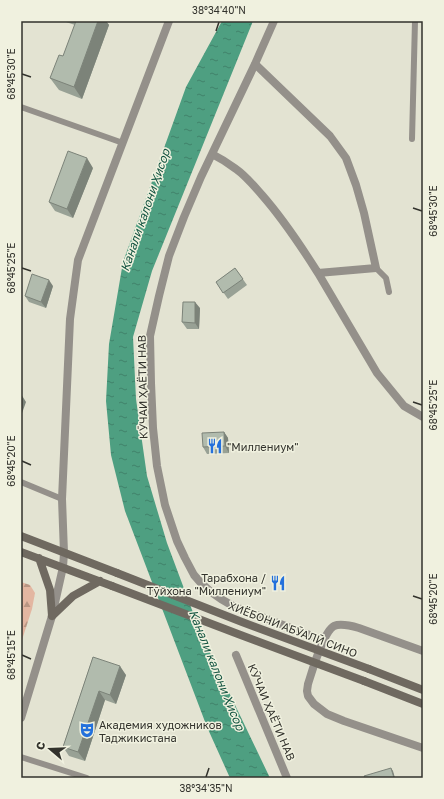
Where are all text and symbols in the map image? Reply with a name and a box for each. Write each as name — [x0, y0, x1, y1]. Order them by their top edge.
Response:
text: 38°34'40"N — [192, 4, 246, 16]
text: 68°45'30"E — [5, 48, 17, 100]
water label: Канали калони Ҳисор — [117, 145, 174, 273]
text: 68°45'30"E — [427, 185, 439, 237]
text: 68°45'25"E — [5, 243, 17, 293]
street label: КӮЧАИ ҲАЁТИ НАВ — [135, 335, 149, 439]
text: 68°45'25"E — [427, 380, 439, 430]
text: 68°45'20"E — [5, 435, 17, 487]
restaurant icon: "Миллениум" — [206, 437, 224, 455]
place label: "Миллениум" — [227, 440, 299, 453]
place label: Тарабхона / Тӯйхона "Миллениум" — [147, 571, 266, 597]
text: 68°45'20"E — [427, 573, 439, 625]
restaurant icon: Тарабхона / Тӯйхона "Миллениум" — [269, 574, 287, 592]
street label: ХИЁБОНИ АБӮАЛӢ СИНО — [227, 598, 359, 660]
water label: Канали калони Ҳисор — [186, 608, 249, 734]
text: 68°45'15"E — [5, 630, 17, 680]
street label: КӮЧАИ ҲАЁТИ НАВ — [246, 662, 298, 762]
place label: Академия художников Таджикистана — [99, 718, 222, 744]
theatre icon: Академия художников Таджикистана — [78, 721, 96, 739]
north arrow — [30, 729, 70, 769]
text: С — [33, 740, 48, 751]
text: 38°34'35"N — [179, 782, 233, 794]

